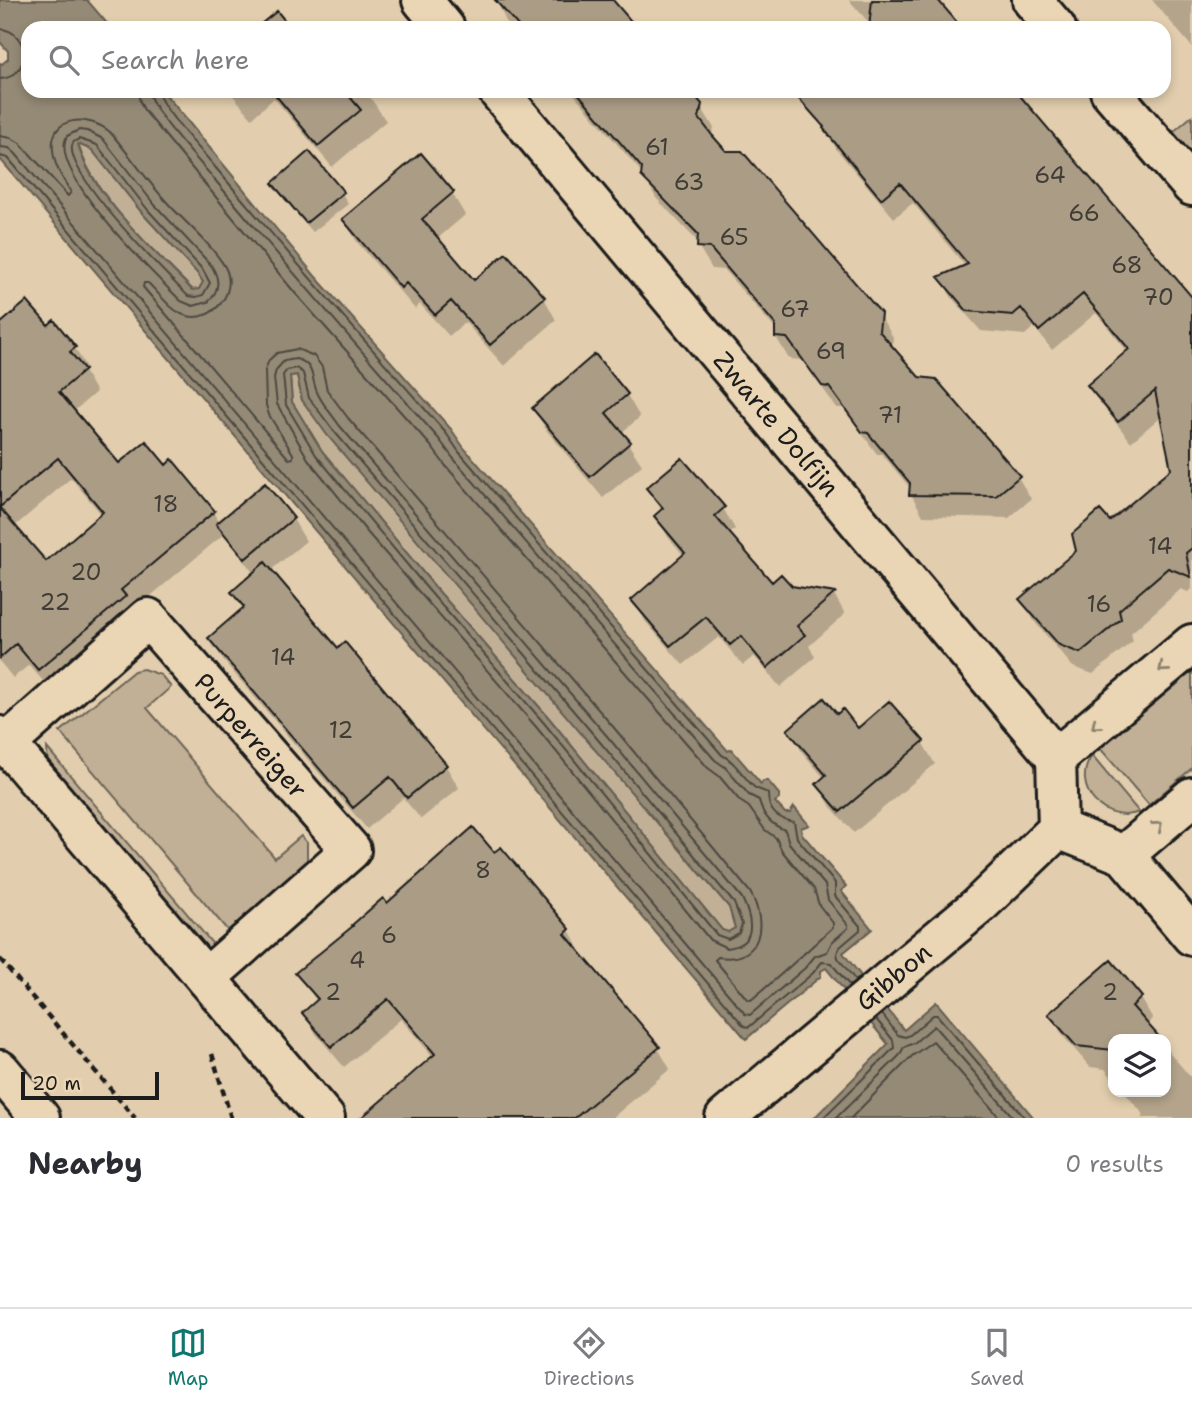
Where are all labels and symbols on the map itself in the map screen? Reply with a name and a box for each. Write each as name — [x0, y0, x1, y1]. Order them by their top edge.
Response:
house number: 61 — [645, 132, 669, 162]
house number: 64 — [1034, 160, 1066, 190]
house number: 63 — [674, 167, 704, 197]
house number: 66 — [1068, 198, 1100, 228]
house number: 65 — [719, 222, 749, 252]
house number: 68 — [1111, 250, 1143, 280]
house number: 70 — [1142, 282, 1174, 312]
house number: 67 — [780, 294, 810, 324]
house number: 69 — [816, 336, 846, 366]
street label: Zwarte Dolfijn — [706, 344, 848, 504]
house number: 71 — [878, 400, 902, 430]
house number: 18 — [153, 489, 179, 519]
house number: 14 — [1148, 531, 1172, 561]
house number: 20 — [70, 557, 102, 587]
house number: 22 — [39, 587, 71, 617]
house number: 16 — [1087, 589, 1111, 619]
house number: 14 — [271, 642, 295, 672]
one-way arrow — [1159, 660, 1172, 672]
street label: Purperreiger — [187, 665, 316, 805]
house number: 12 — [329, 715, 353, 745]
one-way arrow — [1091, 717, 1104, 729]
one-way arrow — [1150, 822, 1163, 834]
house number: 8 — [475, 855, 491, 885]
house number: 6 — [381, 920, 397, 950]
street label: Gibbon — [848, 934, 939, 1018]
house number: 4 — [349, 945, 365, 975]
house number: 2 — [325, 977, 341, 1007]
house number: 2 — [1102, 977, 1118, 1007]
scale bar — [21, 1069, 159, 1101]

